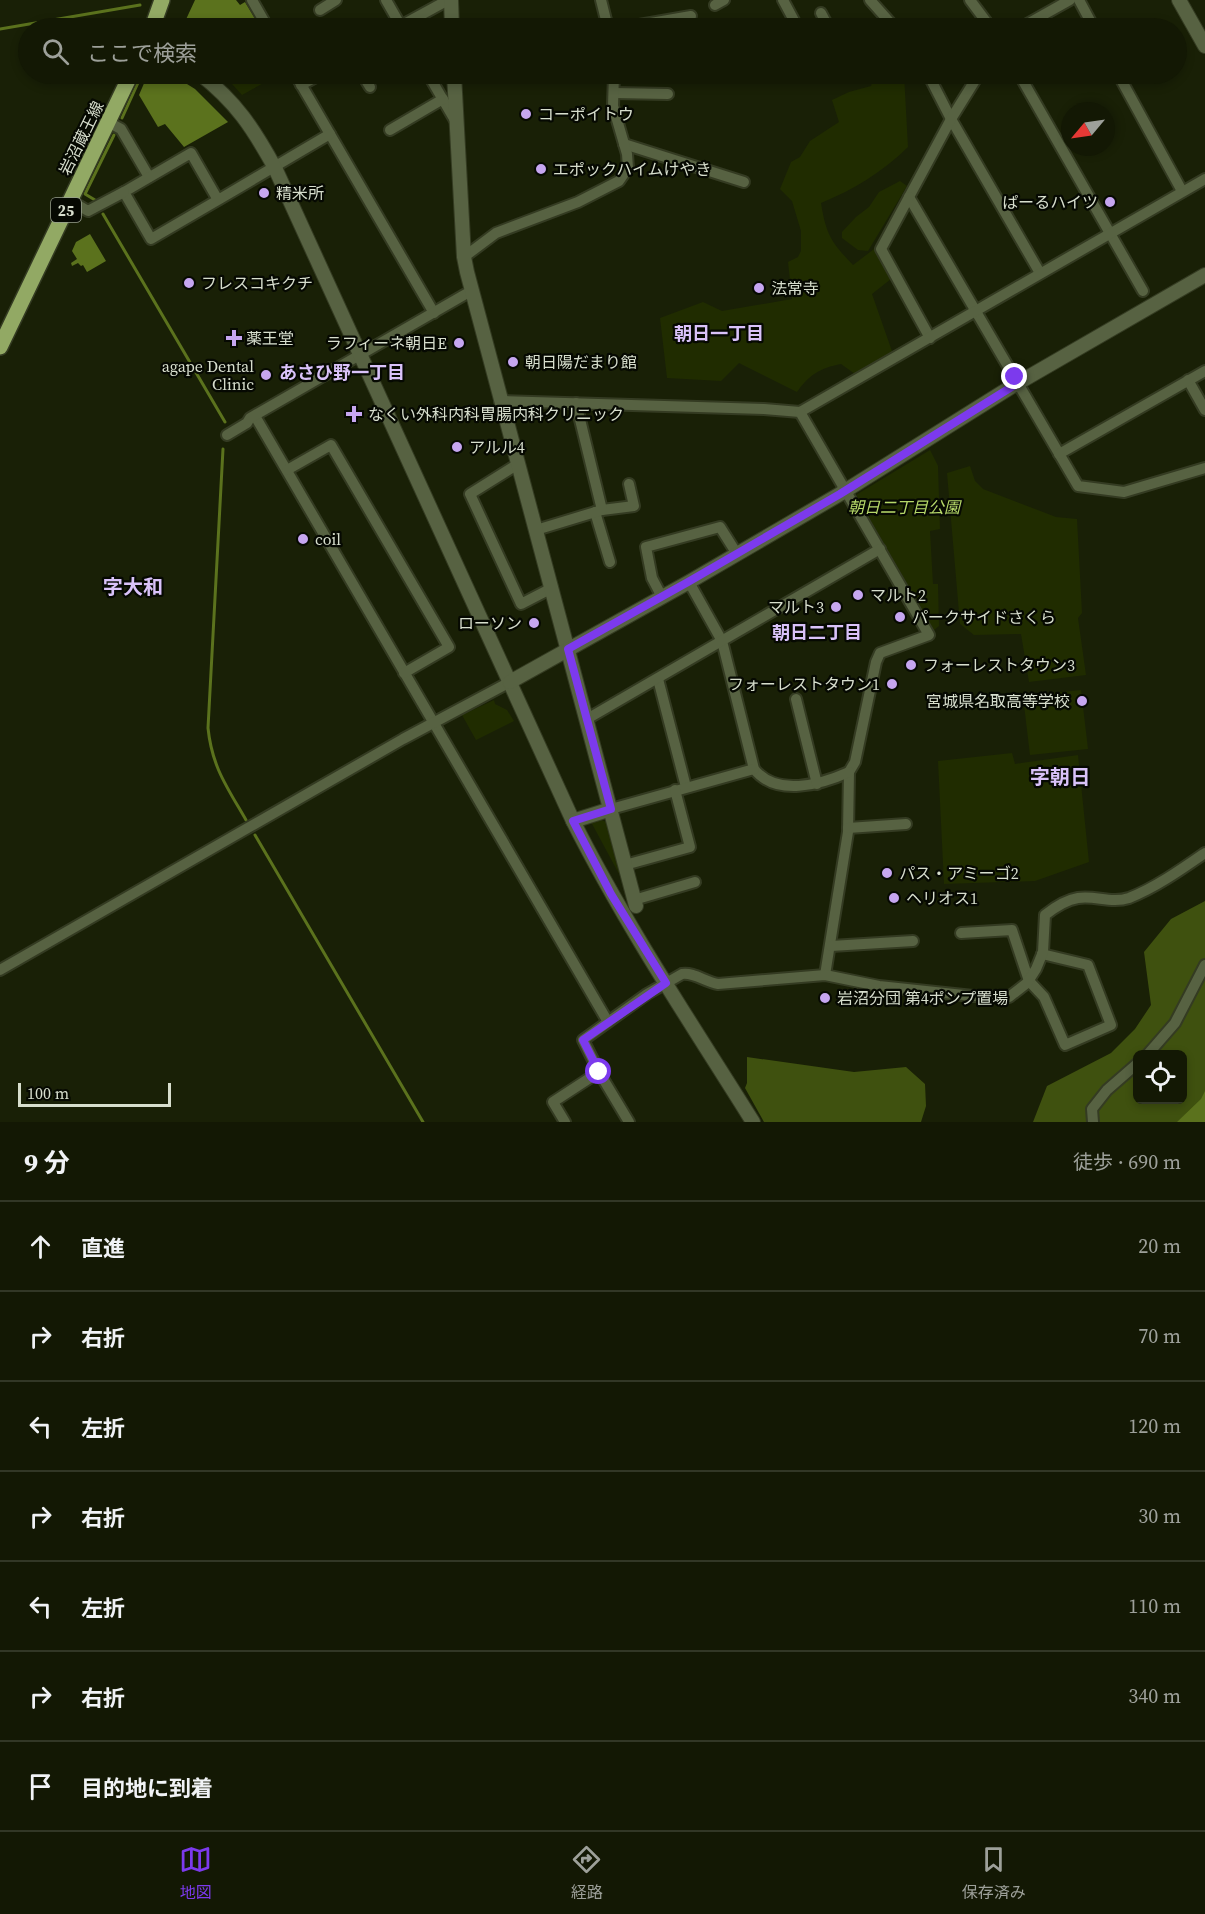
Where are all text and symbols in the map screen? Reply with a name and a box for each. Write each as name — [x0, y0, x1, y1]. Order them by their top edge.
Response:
search box — [18, 18, 1187, 84]
icon: search — [39, 35, 72, 68]
text: ここで検索 — [87, 38, 197, 68]
street label: 岩沼蔵王線 — [54, 97, 108, 179]
north arrow — [1061, 102, 1115, 156]
place label: コーポイトウ — [538, 103, 634, 125]
marker: コーポイトウ — [519, 107, 533, 121]
place label: エポックハイムけやき — [553, 158, 712, 180]
marker: エポックハイムけやき — [534, 162, 548, 176]
place label: 精米所 — [276, 182, 324, 204]
marker: 精米所 — [257, 186, 271, 200]
place label: ぱーるハイツ — [1002, 191, 1098, 213]
marker: ぱーるハイツ — [1103, 195, 1117, 209]
road number: 25 — [51, 198, 81, 222]
place label: フレスコキクチ — [201, 272, 313, 294]
marker: フレスコキクチ — [182, 276, 196, 290]
place label: 法常寺 — [771, 277, 819, 299]
marker: 法常寺 — [752, 281, 766, 295]
district label: 朝日一丁目 — [674, 321, 764, 346]
place label: 薬王堂 — [246, 327, 294, 349]
marker: 薬王堂 — [227, 331, 241, 345]
place label: ラフィーネ朝日E — [326, 332, 447, 354]
marker: ラフィーネ朝日E — [452, 336, 466, 350]
place label: 朝日陽だまり館 — [525, 351, 637, 373]
place label: agape Dental Clinic — [162, 355, 254, 395]
marker: 朝日陽だまり館 — [506, 355, 520, 369]
district label: あさひ野一丁目 — [279, 360, 405, 385]
route end — [1001, 363, 1027, 389]
marker: agape Dental Clinic — [259, 368, 273, 382]
place label: なくい外科内科胃腸内科クリニック — [368, 403, 624, 425]
marker: なくい外科内科胃腸内科クリニック — [345, 405, 363, 423]
place label: アルル4 — [469, 436, 525, 458]
marker: アルル4 — [450, 440, 464, 454]
park label: 朝日二丁目公園 — [848, 496, 962, 518]
place label: coil — [315, 528, 341, 550]
marker: coil — [296, 532, 310, 546]
district label: 字大和 — [103, 573, 163, 601]
place label: マルト2 — [870, 584, 926, 606]
marker: マルト2 — [851, 588, 865, 602]
place label: マルト3 — [768, 596, 824, 618]
marker: マルト3 — [829, 600, 843, 614]
place label: パークサイドさくら — [912, 606, 1056, 628]
marker: パークサイドさくら — [893, 610, 907, 624]
place label: ローソン — [458, 612, 522, 634]
marker: ローソン — [527, 616, 541, 630]
district label: 朝日二丁目 — [772, 620, 862, 645]
place label: フォーレストタウン3 — [923, 654, 1075, 676]
marker: フォーレストタウン3 — [904, 658, 918, 672]
place label: フォーレストタウン1 — [728, 673, 880, 695]
marker: フォーレストタウン1 — [885, 677, 899, 691]
place label: 宮城県名取高等学校 — [926, 690, 1070, 712]
marker: 宮城県名取高等学校 — [1075, 694, 1089, 708]
district label: 字朝日 — [1030, 763, 1090, 791]
place label: パス・アミーゴ2 — [899, 862, 1019, 884]
marker: パス・アミーゴ2 — [880, 866, 894, 880]
place label: ヘリオス1 — [906, 887, 978, 909]
marker: ヘリオス1 — [887, 891, 901, 905]
place label: 岩沼分団 第4ポンプ置場 — [837, 987, 1008, 1009]
marker: 岩沼分団 第4ポンプ置場 — [818, 991, 832, 1005]
map controls — [1133, 1050, 1187, 1104]
button: locate — [1133, 1050, 1187, 1104]
route start — [585, 1058, 611, 1084]
scale bar — [18, 1080, 171, 1108]
text: 100 m — [27, 1082, 69, 1104]
text: 9 分 — [24, 1145, 70, 1181]
text: 徒歩 · 690 m — [1073, 1148, 1181, 1176]
icon: ahead — [24, 1230, 57, 1263]
text: 20 m — [1138, 1232, 1181, 1260]
text: 直進 — [81, 1233, 125, 1263]
icon: right — [24, 1320, 57, 1353]
text: 70 m — [1138, 1322, 1181, 1350]
text: 右折 — [81, 1323, 125, 1353]
icon: left — [24, 1410, 57, 1443]
text: 120 m — [1128, 1412, 1181, 1440]
text: 左折 — [81, 1413, 125, 1443]
icon: right — [24, 1500, 57, 1533]
text: 30 m — [1138, 1502, 1181, 1530]
text: 右折 — [81, 1503, 125, 1533]
icon: left — [24, 1590, 57, 1623]
text: 110 m — [1128, 1592, 1181, 1620]
text: 左折 — [81, 1593, 125, 1623]
icon: right — [24, 1680, 57, 1713]
text: 340 m — [1128, 1682, 1181, 1710]
text: 右折 — [81, 1683, 125, 1713]
icon: arrive — [24, 1770, 57, 1803]
text: 目的地に到着 — [81, 1773, 213, 1803]
tab: 地図 — [179, 1843, 212, 1903]
tab: 経路 — [570, 1843, 603, 1903]
tab: 保存済み — [962, 1843, 1026, 1903]

